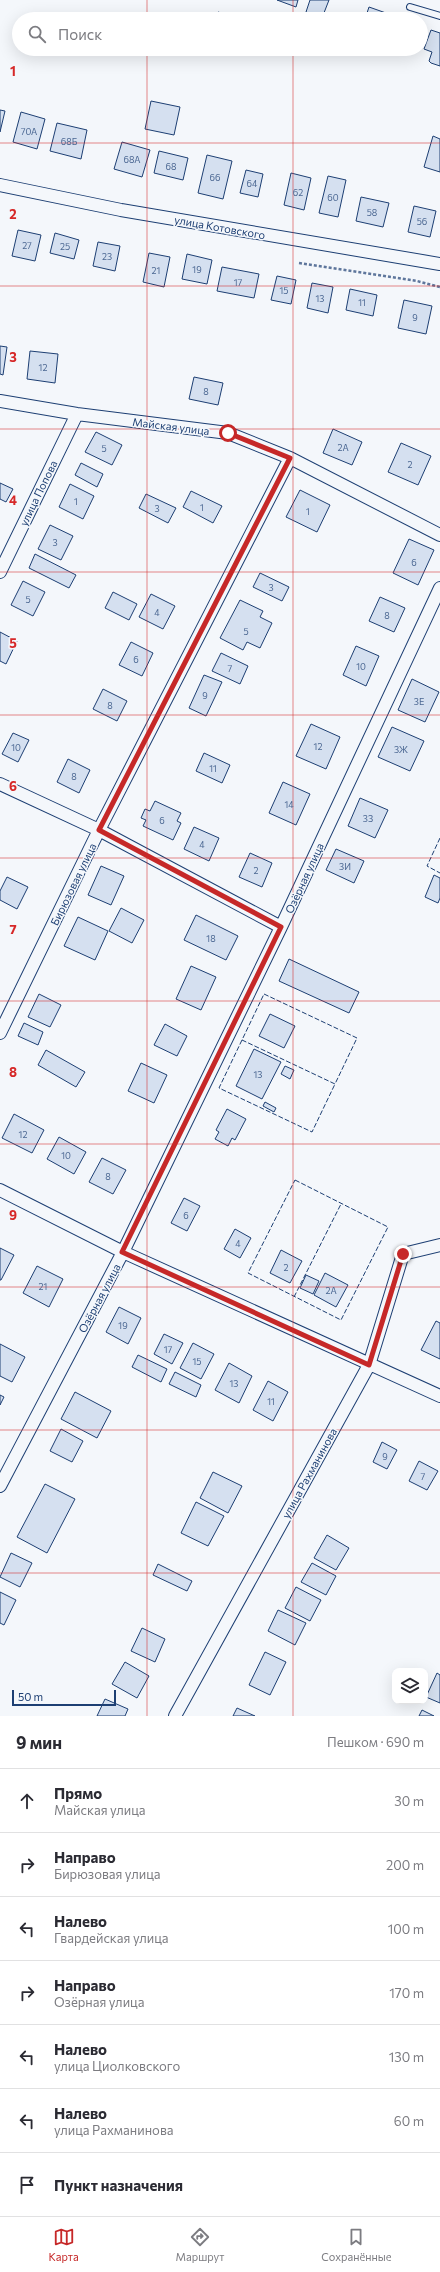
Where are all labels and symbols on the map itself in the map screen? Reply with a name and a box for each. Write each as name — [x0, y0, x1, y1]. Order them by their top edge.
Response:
text: 1 — [10, 63, 16, 79]
house number: 70А — [21, 126, 37, 137]
house number: 68Б — [61, 136, 78, 147]
house number: 68А — [124, 154, 140, 165]
house number: 68 — [166, 161, 176, 172]
house number: 66 — [210, 172, 220, 183]
house number: 64 — [247, 178, 258, 189]
house number: 62 — [293, 187, 303, 198]
house number: 60 — [327, 192, 339, 203]
text: 2 — [9, 206, 17, 222]
house number: 58 — [367, 207, 377, 218]
street label: улица Котовского — [173, 213, 267, 241]
house number: 56 — [417, 216, 427, 227]
house number: 27 — [22, 240, 32, 251]
house number: 25 — [60, 241, 70, 252]
house number: 23 — [102, 251, 112, 262]
house number: 19 — [192, 264, 202, 275]
house number: 21 — [152, 265, 160, 276]
house number: 17 — [234, 277, 243, 288]
house number: 15 — [279, 285, 289, 296]
house number: 13 — [316, 293, 324, 304]
house number: 11 — [358, 297, 366, 308]
house number: 9 — [412, 312, 418, 323]
text: 3 — [9, 349, 17, 365]
house number: 12 — [39, 362, 47, 373]
house number: 8 — [203, 386, 209, 397]
street label: Майская улица — [132, 415, 210, 437]
route start — [219, 424, 237, 442]
house number: 2А — [337, 442, 349, 453]
house number: 5 — [101, 443, 107, 454]
street label: улица Попова — [17, 458, 59, 528]
house number: 2 — [408, 459, 413, 470]
text: 4 — [9, 492, 17, 508]
house number: 1 — [74, 496, 78, 507]
house number: 1 — [200, 502, 204, 513]
house number: 3 — [154, 503, 160, 514]
house number: 1 — [306, 506, 310, 517]
house number: 3 — [52, 537, 58, 548]
house number: 6 — [411, 557, 417, 568]
house number: 3 — [268, 582, 274, 593]
house number: 5 — [25, 594, 31, 605]
house number: 4 — [154, 607, 160, 618]
house number: 8 — [384, 610, 390, 621]
house number: 5 — [243, 626, 249, 637]
text: 5 — [9, 635, 17, 651]
house number: 6 — [133, 654, 139, 665]
house number: 10 — [356, 661, 366, 672]
house number: 7 — [228, 663, 233, 674]
house number: 9 — [202, 690, 208, 701]
house number: 3Е — [414, 696, 424, 707]
house number: 8 — [107, 700, 113, 711]
house number: 12 — [314, 741, 322, 752]
house number: 10 — [11, 742, 21, 753]
house number: 3Ж — [394, 744, 409, 755]
house number: 11 — [209, 763, 217, 774]
house number: 8 — [71, 771, 77, 782]
text: 6 — [9, 778, 17, 794]
house number: 14 — [284, 799, 294, 810]
house number: 3З — [363, 813, 373, 824]
house number: 6 — [159, 815, 165, 826]
house number: 4 — [199, 839, 205, 850]
street label: Бирюзовая улица — [47, 841, 99, 927]
street label: Озёрная улица — [282, 841, 326, 915]
house number: 3И — [339, 861, 351, 872]
house number: 2 — [254, 865, 259, 876]
text: 7 — [9, 921, 17, 937]
house number: 18 — [206, 933, 216, 944]
text: 8 — [9, 1064, 17, 1080]
house number: 13 — [254, 1069, 262, 1080]
house number: 12 — [19, 1129, 27, 1140]
house number: 10 — [61, 1150, 71, 1161]
house number: 8 — [105, 1171, 111, 1182]
text: 9 — [9, 1207, 17, 1223]
house number: 6 — [183, 1210, 189, 1221]
house number: 4 — [235, 1238, 241, 1249]
route end — [394, 1245, 412, 1263]
street label: Озёрная улица — [75, 1261, 123, 1335]
house number: 2 — [284, 1262, 289, 1273]
house number: 21 — [39, 1281, 47, 1292]
house number: 2А — [325, 1285, 337, 1296]
house number: 19 — [118, 1320, 128, 1331]
house number: 17 — [164, 1344, 173, 1355]
house number: 15 — [192, 1356, 202, 1367]
house number: 13 — [230, 1378, 238, 1389]
house number: 11 — [267, 1396, 275, 1407]
street label: улица Рахманинова — [279, 1426, 339, 1520]
house number: 9 — [382, 1451, 388, 1462]
house number: 7 — [421, 1471, 426, 1482]
scale bar — [12, 1688, 116, 1707]

